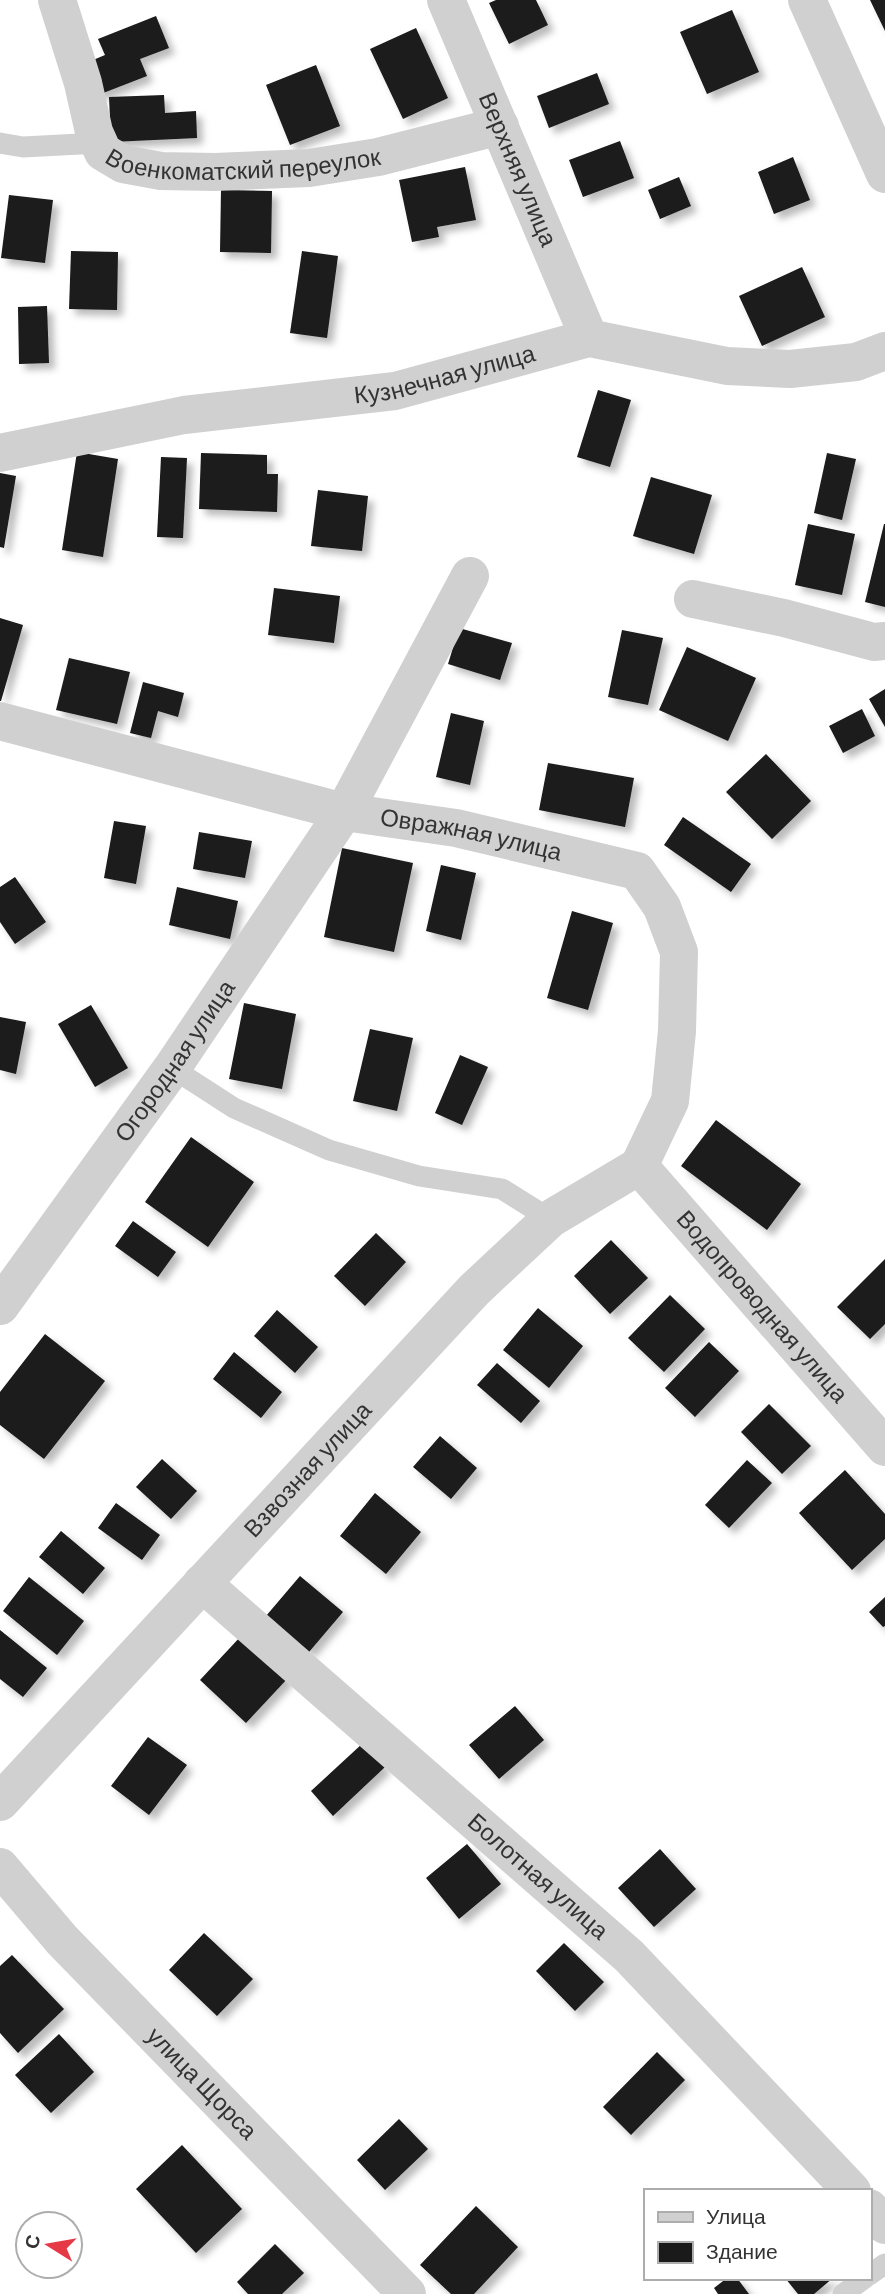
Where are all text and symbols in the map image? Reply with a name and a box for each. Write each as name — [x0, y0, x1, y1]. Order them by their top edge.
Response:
street label: Верхняя улица — [474, 87, 565, 251]
street label: Военкоматский переулок — [101, 141, 383, 185]
street label: Кузнечная улица — [352, 337, 539, 409]
street label: Овражная улица — [379, 801, 566, 866]
street label: Огородная улица — [107, 973, 240, 1147]
street label: Водопроводная улица — [671, 1204, 856, 1408]
street label: Взвозная улица — [237, 1394, 377, 1542]
street label: Болотная улица — [463, 1806, 616, 1945]
street label: улица Щорса — [142, 2020, 264, 2145]
legend — [644, 2189, 871, 2280]
text: Улица — [706, 2203, 766, 2228]
north arrow — [14, 2210, 84, 2280]
text: С — [19, 2232, 44, 2251]
text: Здание — [706, 2238, 778, 2263]

